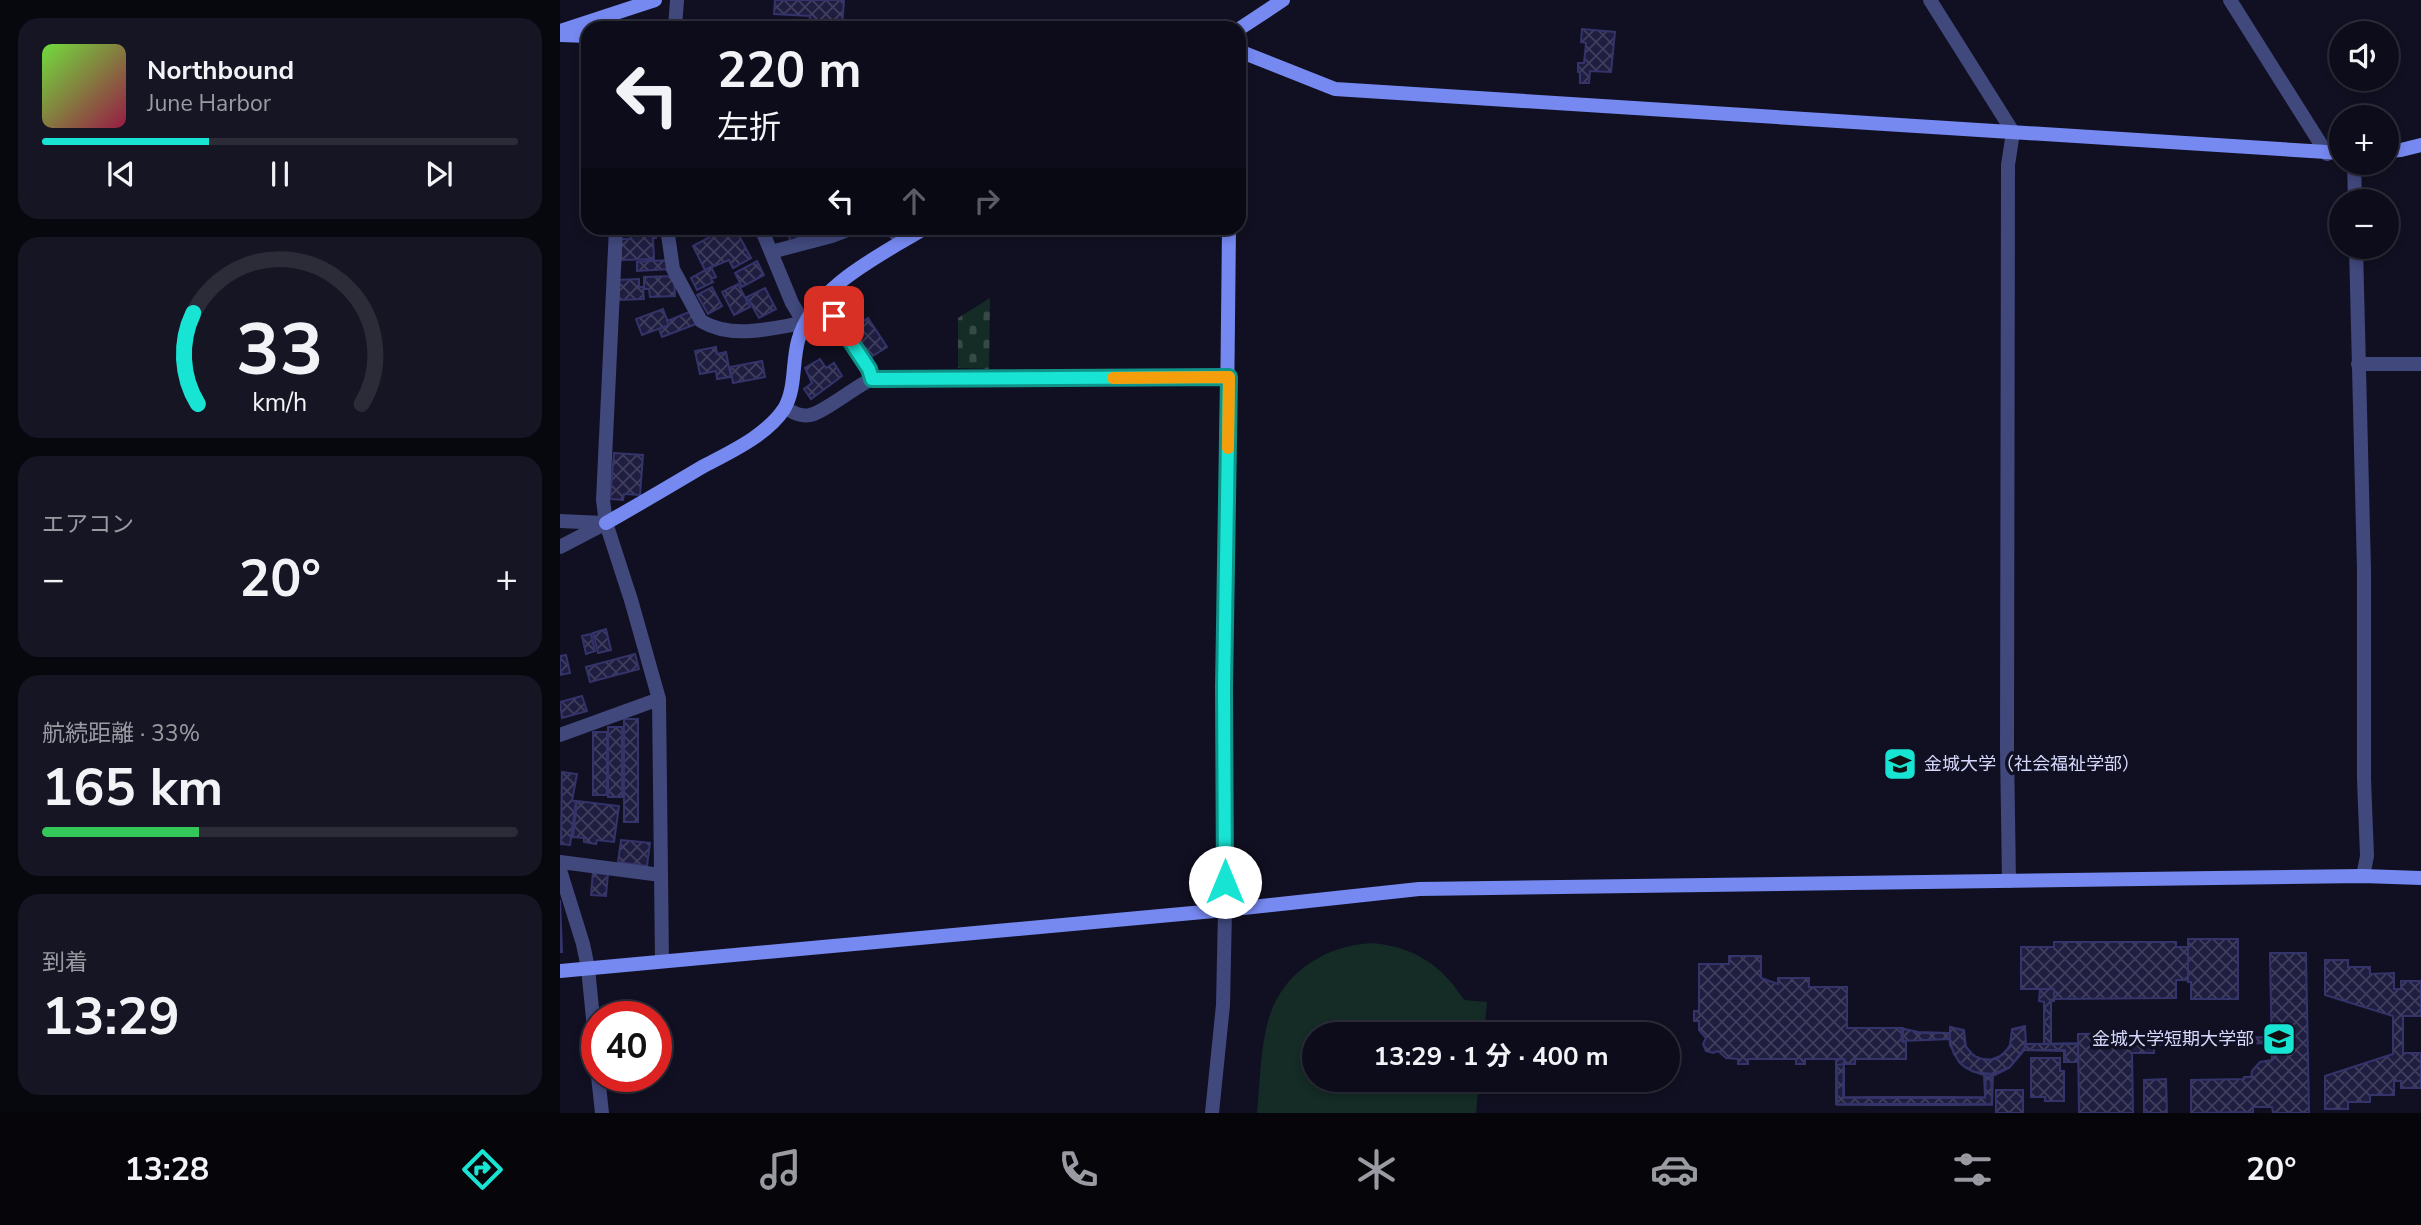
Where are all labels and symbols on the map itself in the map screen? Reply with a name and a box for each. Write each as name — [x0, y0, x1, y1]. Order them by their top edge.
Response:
pin — [804, 286, 864, 346]
school or university icon: 金城大学（社会福祉学部） — [1881, 745, 1919, 783]
place label: 金城大学（社会福祉学部） — [1924, 752, 2140, 776]
position arrow — [1188, 845, 1262, 919]
speed limit sign: 40 — [581, 1001, 672, 1092]
school or university icon: 金城大学短期大学部 — [2260, 1020, 2298, 1058]
place label: 金城大学短期大学部 — [2092, 1027, 2254, 1051]

